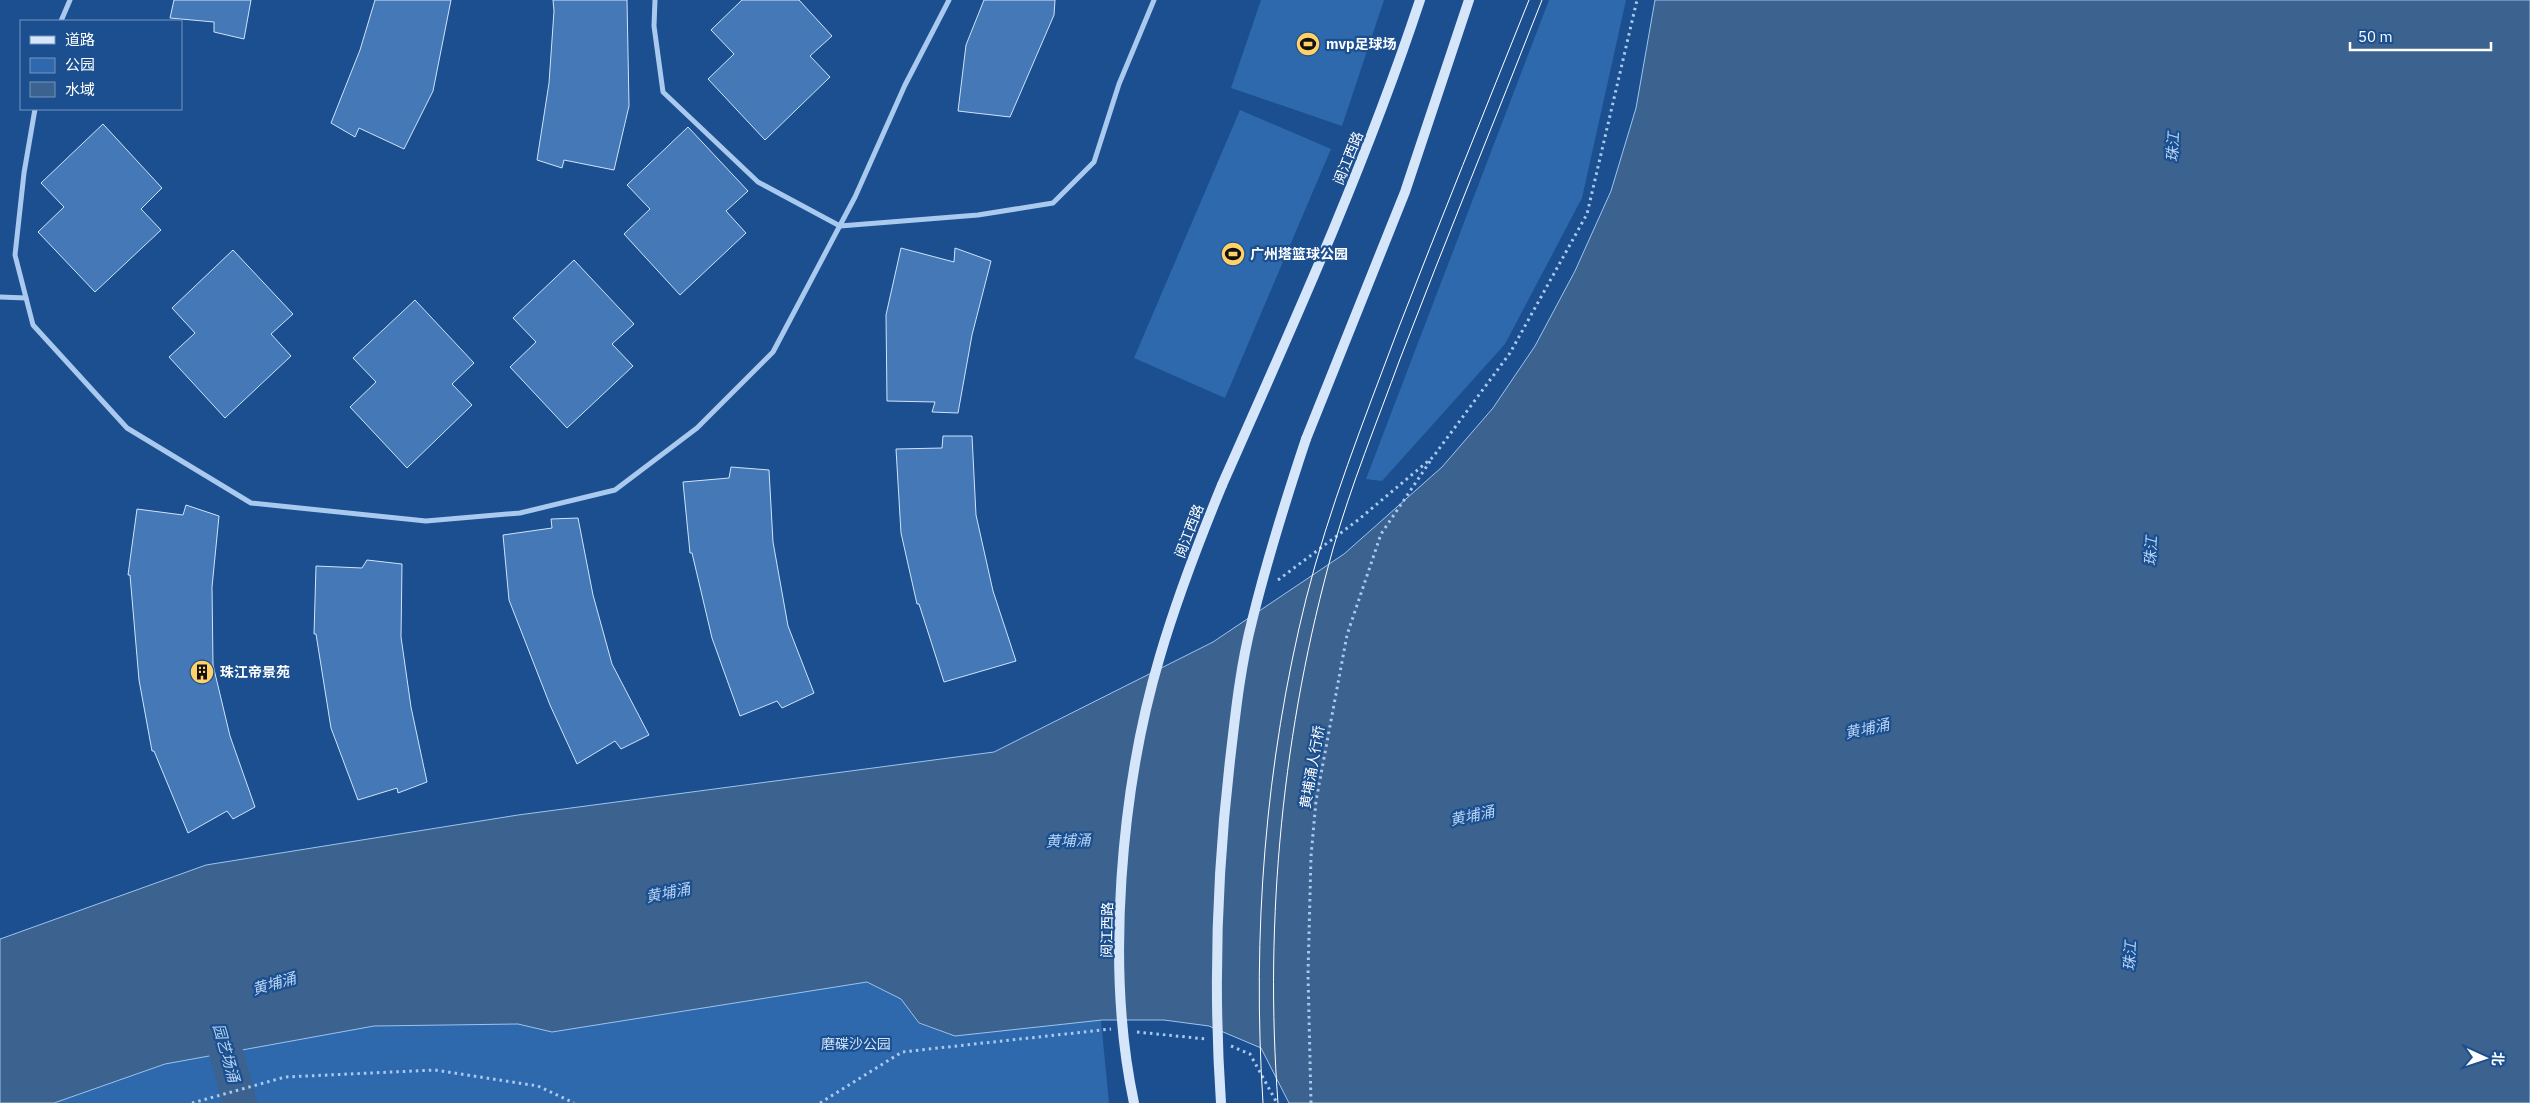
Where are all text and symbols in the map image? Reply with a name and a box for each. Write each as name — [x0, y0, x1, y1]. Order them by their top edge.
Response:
legend — [20, 20, 182, 110]
scale bar — [2350, 20, 2491, 52]
text: 50 m — [2358, 27, 2393, 46]
text: 道路 — [65, 30, 95, 49]
sports icon: mvp足球场 — [1295, 31, 1321, 57]
place label: mvp足球场 — [1326, 35, 1396, 53]
text: 公园 — [65, 55, 95, 74]
text: 水域 — [65, 80, 95, 99]
street label: 阅江西路 — [1329, 129, 1367, 187]
water label: 珠江 — [2162, 130, 2183, 162]
sports icon: 广州塔篮球公园 — [1220, 241, 1246, 267]
place label: 广州塔篮球公园 — [1250, 245, 1348, 263]
street label: 阅江西路 — [1171, 502, 1207, 560]
water label: 珠江 — [2140, 534, 2161, 566]
building icon: 珠江帝景苑 — [189, 659, 215, 685]
place label: 珠江帝景苑 — [220, 663, 290, 681]
water label: 黄埔涌 — [1843, 714, 1893, 742]
street label: 黄埔涌人行桥 — [1296, 724, 1328, 810]
water label: 黄埔涌 — [1448, 801, 1498, 829]
water label: 黄埔涌 — [1045, 830, 1093, 851]
water label: 黄埔涌 — [644, 879, 694, 906]
street label: 阅江西路 — [1098, 902, 1116, 958]
water label: 珠江 — [2119, 939, 2140, 971]
water label: 黄埔涌 — [250, 968, 300, 999]
water label: 园艺场涌 — [209, 1021, 244, 1086]
north arrow — [2460, 1033, 2510, 1083]
park label: 磨碟沙公园 — [821, 1035, 891, 1053]
text: 北 — [2489, 1051, 2507, 1066]

